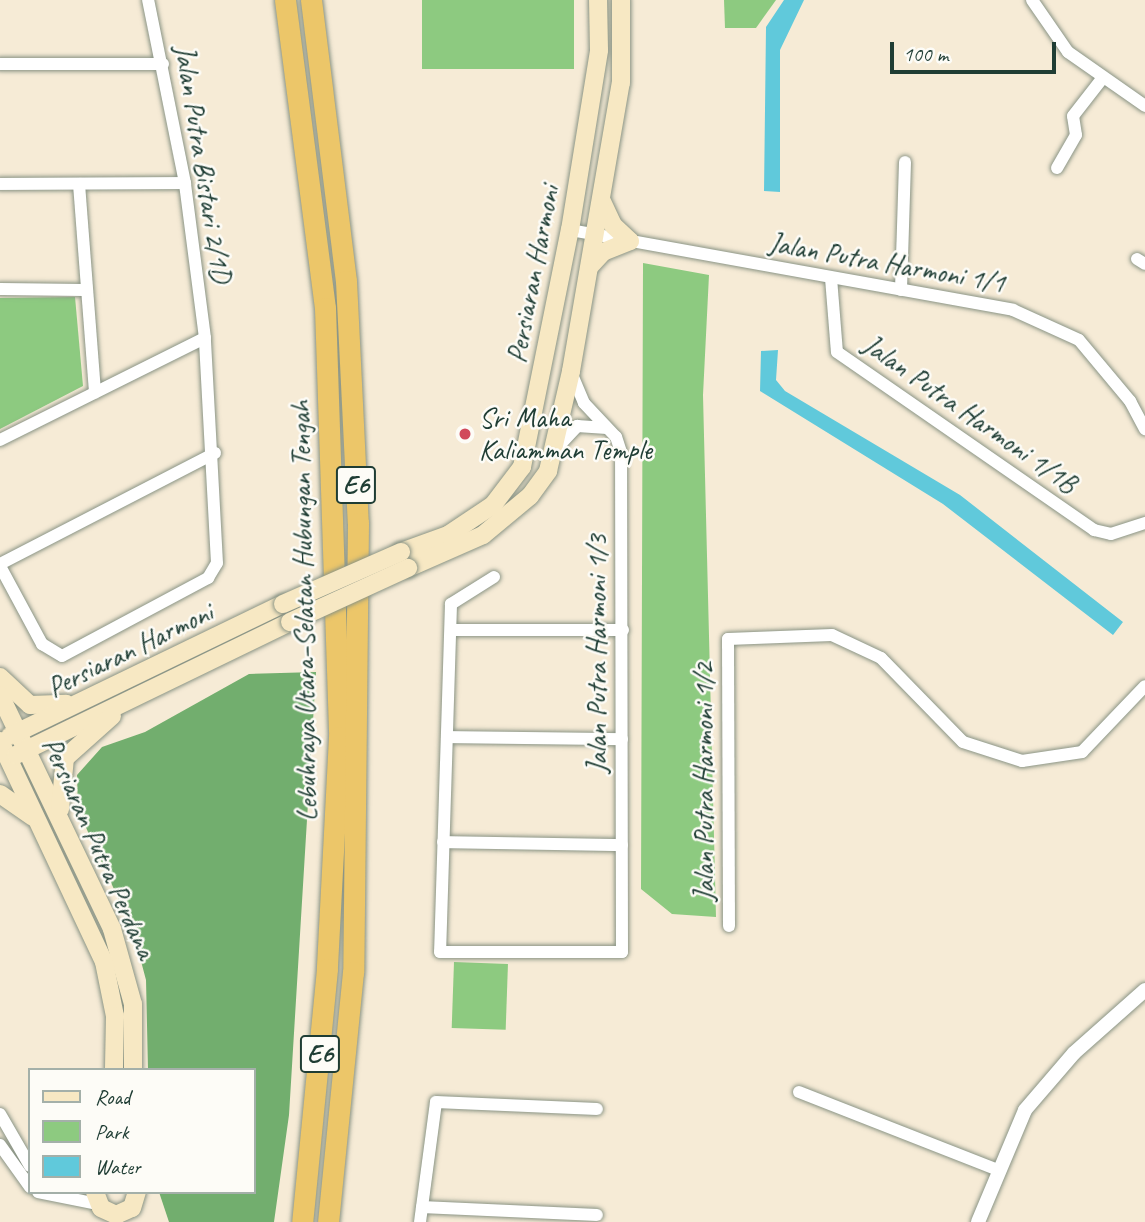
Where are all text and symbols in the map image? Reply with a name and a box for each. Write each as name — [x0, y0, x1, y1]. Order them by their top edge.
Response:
scale bar — [893, 28, 1059, 72]
text: 100 m — [903, 41, 948, 67]
street label: Jalan Putra Bistari 2/1D — [168, 44, 238, 284]
street label: Persiaran Harmoni — [499, 181, 567, 367]
street label: Jalan Putra Harmoni 1/1 — [766, 226, 1008, 300]
street label: Jalan Putra Harmoni 1/1B — [856, 327, 1084, 501]
street label: Lebuhraya Utara–Selatan Hubungan Tengah — [284, 399, 324, 823]
place label: Sri Maha Kaliamman Temple — [479, 401, 649, 467]
marker: Sri Maha Kaliamman Temple — [457, 426, 473, 442]
road number: E6 — [335, 463, 377, 508]
street label: Jalan Putra Harmoni 1/3 — [580, 534, 614, 774]
street label: Persiaran Harmoni — [41, 595, 219, 705]
street label: Jalan Putra Harmoni 1/2 — [687, 662, 721, 902]
street label: Persiaran Putra Perdana — [35, 733, 163, 963]
road number: E6 — [299, 1032, 341, 1077]
legend — [28, 1068, 256, 1194]
text: Road — [95, 1084, 130, 1110]
text: Park — [95, 1119, 128, 1145]
text: Water — [95, 1154, 141, 1180]

